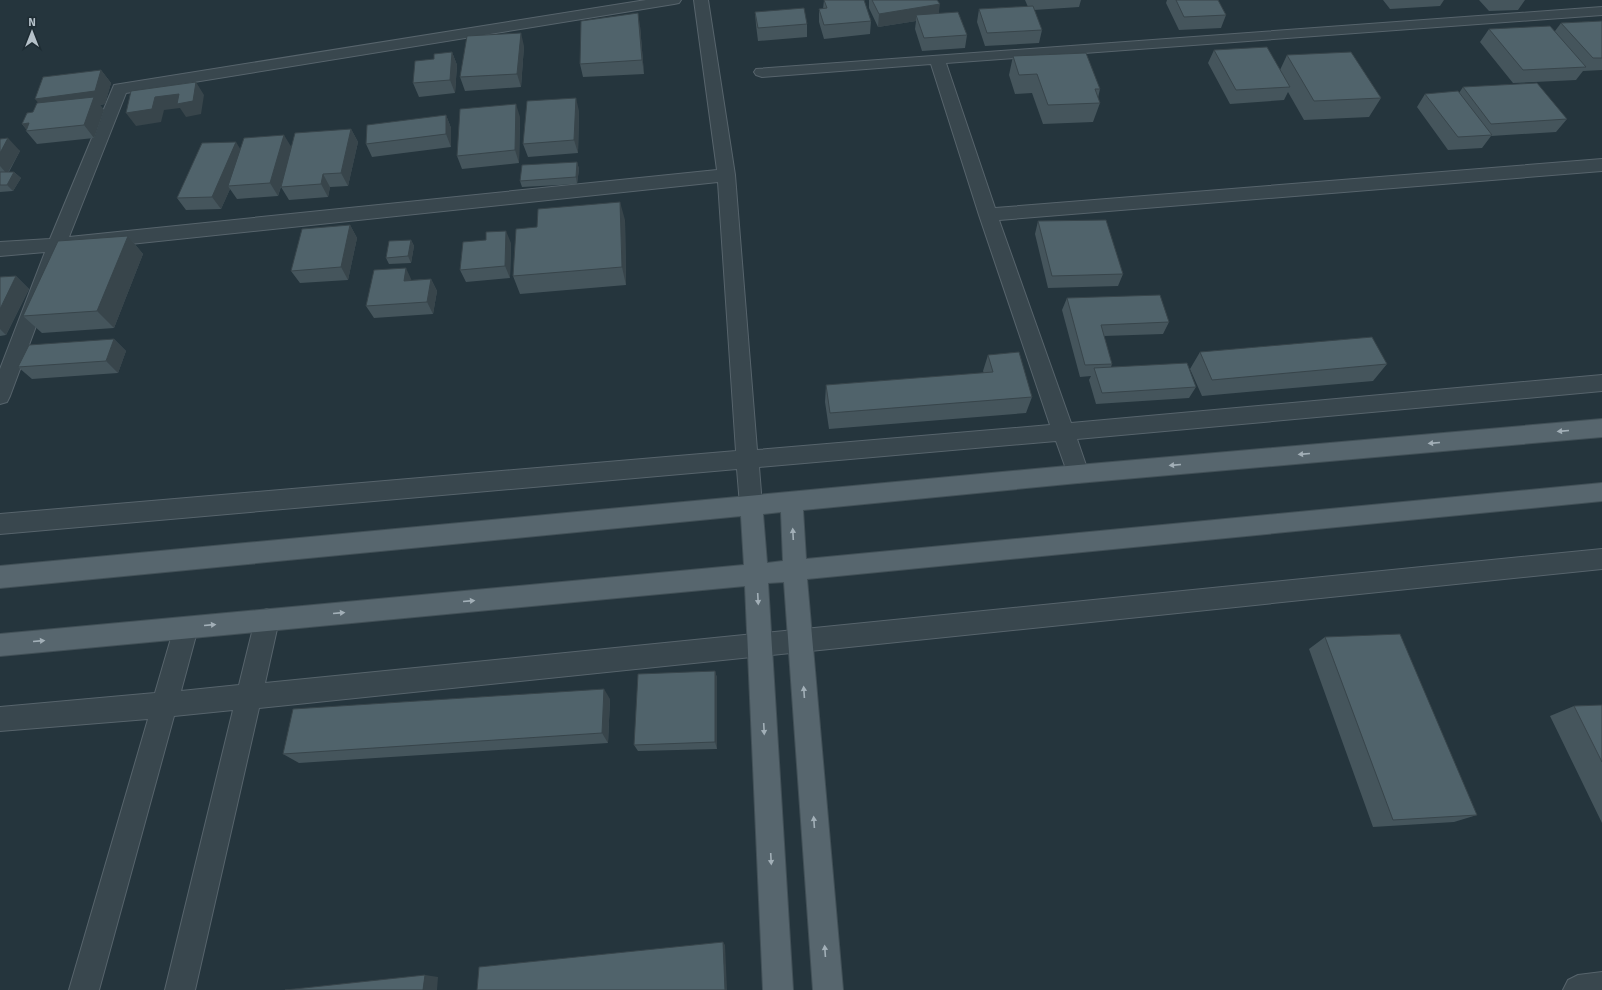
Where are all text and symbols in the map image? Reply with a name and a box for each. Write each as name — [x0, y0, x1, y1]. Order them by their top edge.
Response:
north arrow — [12, 12, 52, 52]
text: N — [28, 16, 36, 29]
one-way arrow — [1557, 428, 1569, 435]
one-way arrow — [1428, 439, 1440, 446]
one-way arrow — [1298, 451, 1310, 457]
one-way arrow — [1169, 462, 1181, 469]
one-way arrow — [789, 528, 796, 540]
one-way arrow — [754, 593, 761, 605]
one-way arrow — [463, 598, 475, 604]
one-way arrow — [333, 610, 346, 616]
one-way arrow — [204, 622, 216, 629]
one-way arrow — [33, 638, 45, 645]
one-way arrow — [801, 686, 808, 698]
one-way arrow — [761, 723, 768, 735]
one-way arrow — [811, 815, 818, 828]
one-way arrow — [768, 853, 775, 865]
one-way arrow — [821, 945, 828, 957]

